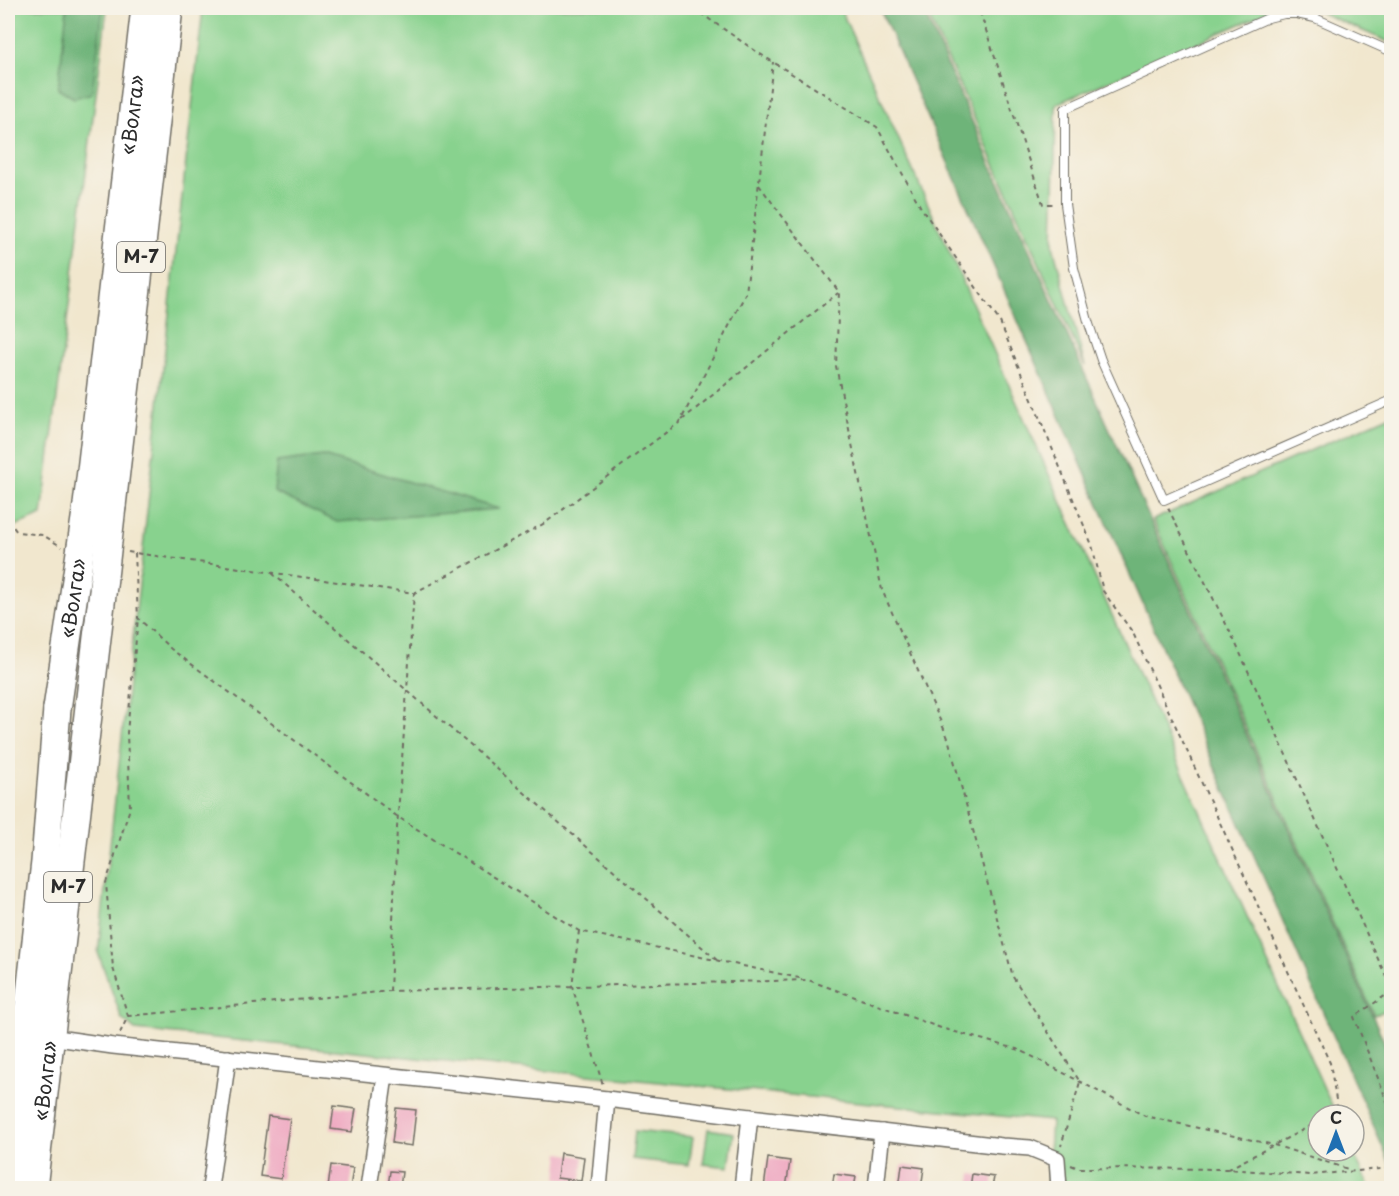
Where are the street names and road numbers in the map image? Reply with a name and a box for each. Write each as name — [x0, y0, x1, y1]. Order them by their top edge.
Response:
street label: «Волга» — [112, 73, 151, 156]
road number: М-7 — [117, 242, 165, 272]
street label: «Волга» — [52, 556, 93, 640]
road number: М-7 — [44, 872, 92, 902]
street label: «Волга» — [25, 1039, 64, 1122]

